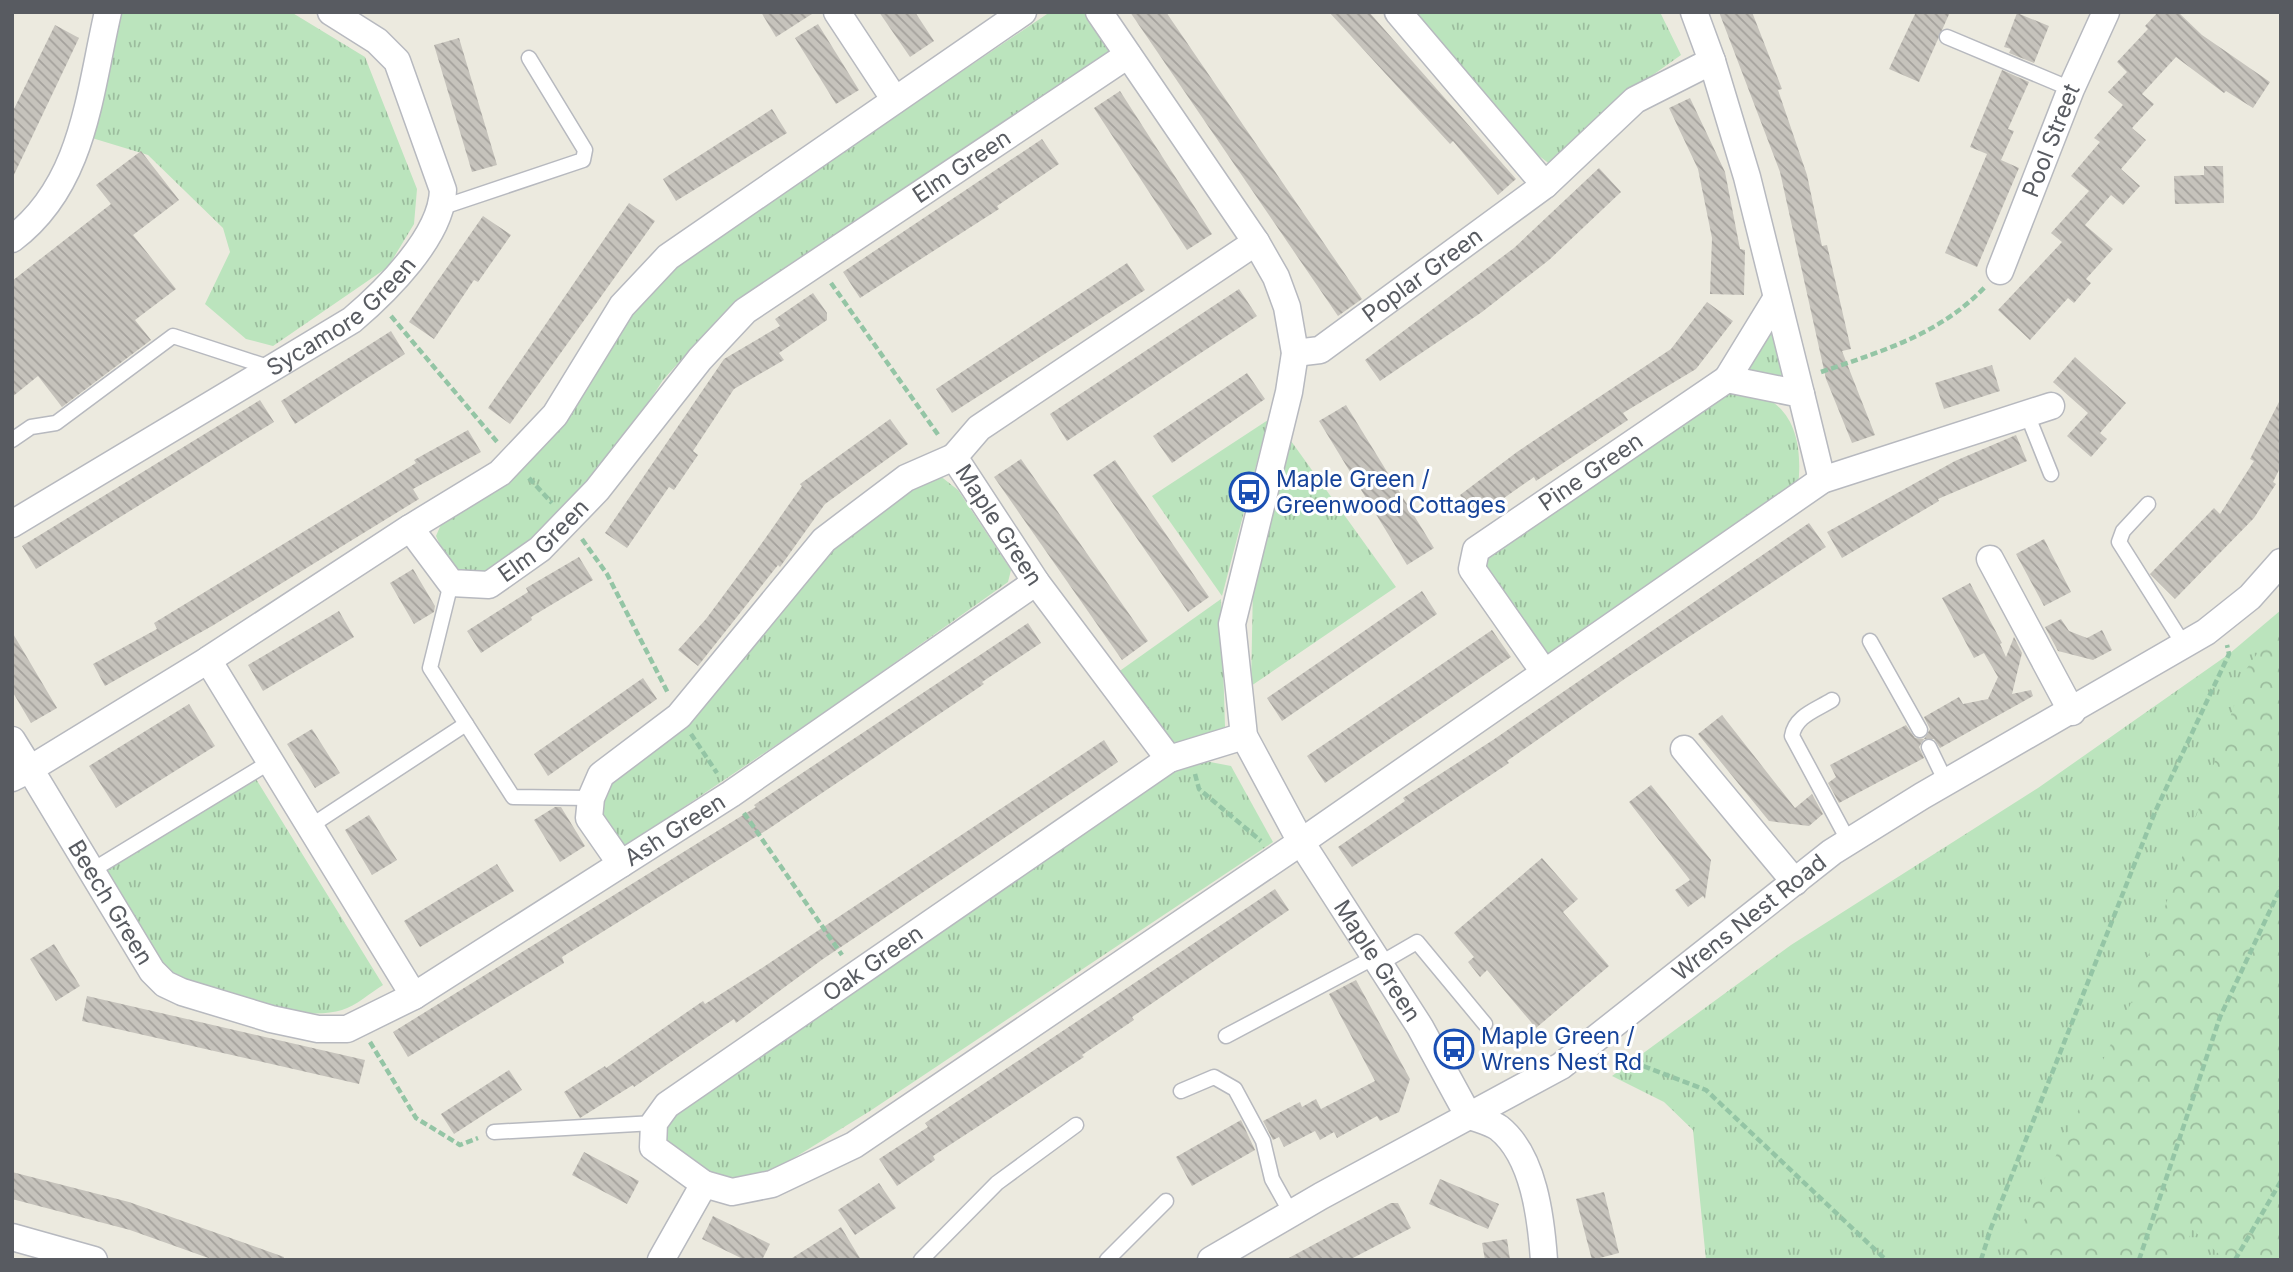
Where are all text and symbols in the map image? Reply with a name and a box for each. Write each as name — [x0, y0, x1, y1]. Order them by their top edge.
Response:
street label: Pool Street — [2016, 79, 2086, 201]
street label: Elm Green — [907, 123, 1016, 209]
street label: Poplar Green — [1357, 222, 1488, 328]
street label: Sycamore Green — [261, 251, 422, 382]
street label: Pine Green — [1533, 427, 1648, 517]
street label: Maple Green — [949, 459, 1049, 591]
place label: Maple Green / Greenwood Cottages — [1276, 465, 1506, 519]
bus stop icon: Maple Green / Greenwood Cottages — [1228, 471, 1270, 513]
street label: Elm Green — [493, 493, 595, 588]
street label: Ash Green — [619, 787, 730, 872]
street label: Beech Green — [62, 835, 159, 970]
street label: Wrens Nest Road — [1667, 848, 1832, 987]
street label: Maple Green — [1328, 895, 1427, 1027]
street label: Oak Green — [817, 919, 928, 1008]
place label: Maple Green / Wrens Nest Rd — [1481, 1022, 1642, 1076]
bus stop icon: Maple Green / Wrens Nest Rd — [1433, 1028, 1475, 1070]

